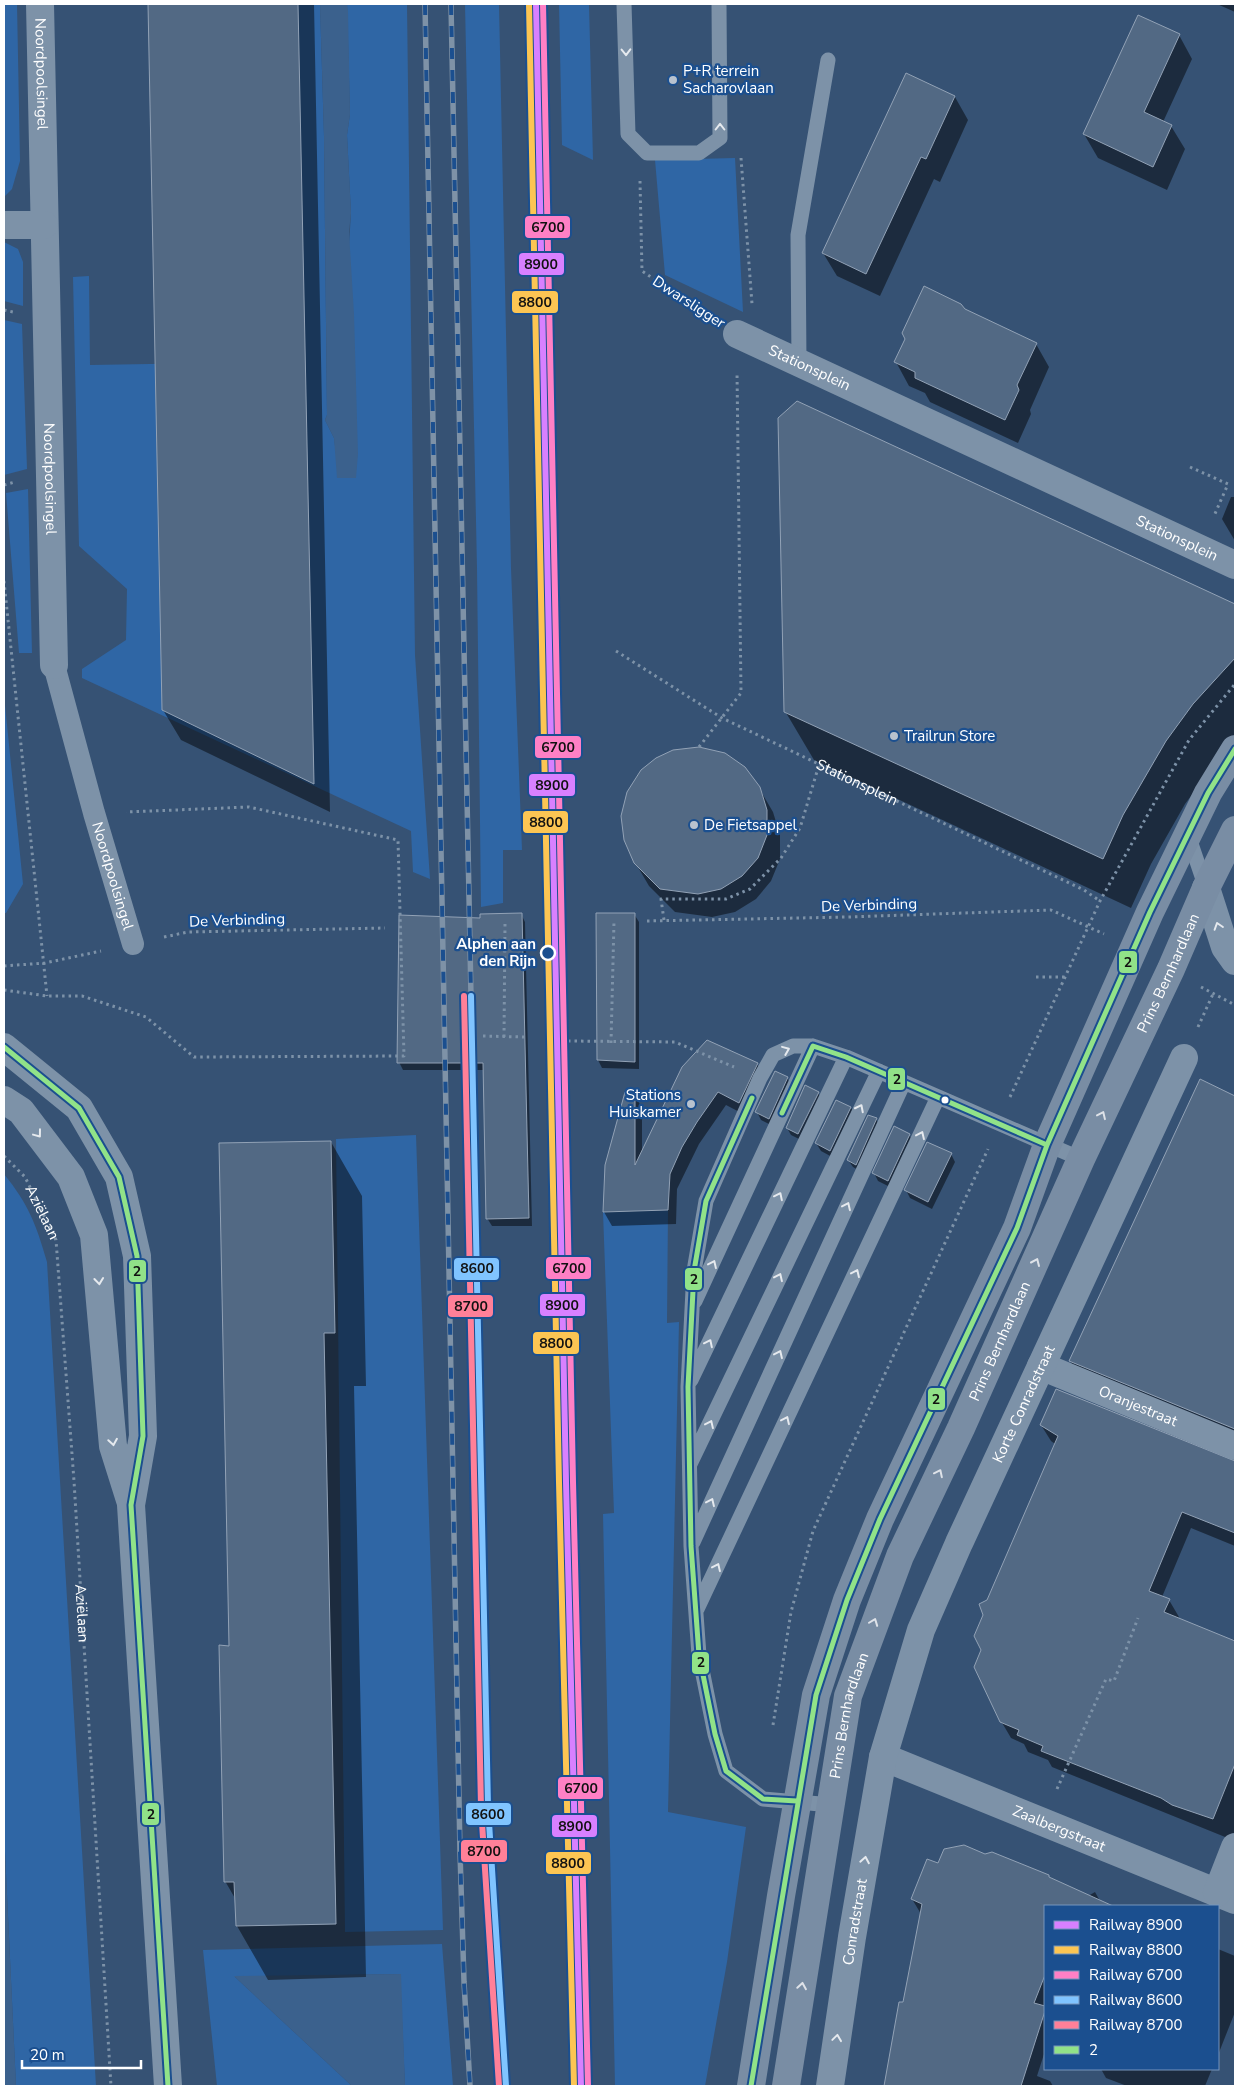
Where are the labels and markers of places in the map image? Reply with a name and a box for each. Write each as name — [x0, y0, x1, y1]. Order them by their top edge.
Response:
place label: P+R terrein Sacharovlaan — [683, 61, 774, 98]
marker: P+R terrein Sacharovlaan — [667, 74, 679, 86]
place label: Trailrun Store — [904, 726, 995, 746]
marker: Trailrun Store — [888, 730, 900, 742]
place label: De Fietsappel — [704, 815, 798, 835]
marker: De Fietsappel — [688, 819, 700, 831]
place label: Alphen aan den Rijn — [456, 934, 536, 971]
marker: Alphen aan den Rijn — [540, 945, 556, 961]
place label: Stations Huiskamer — [609, 1085, 682, 1122]
unlabelled marker — [940, 1095, 950, 1105]
marker: Stations Huiskamer — [685, 1098, 697, 1110]

